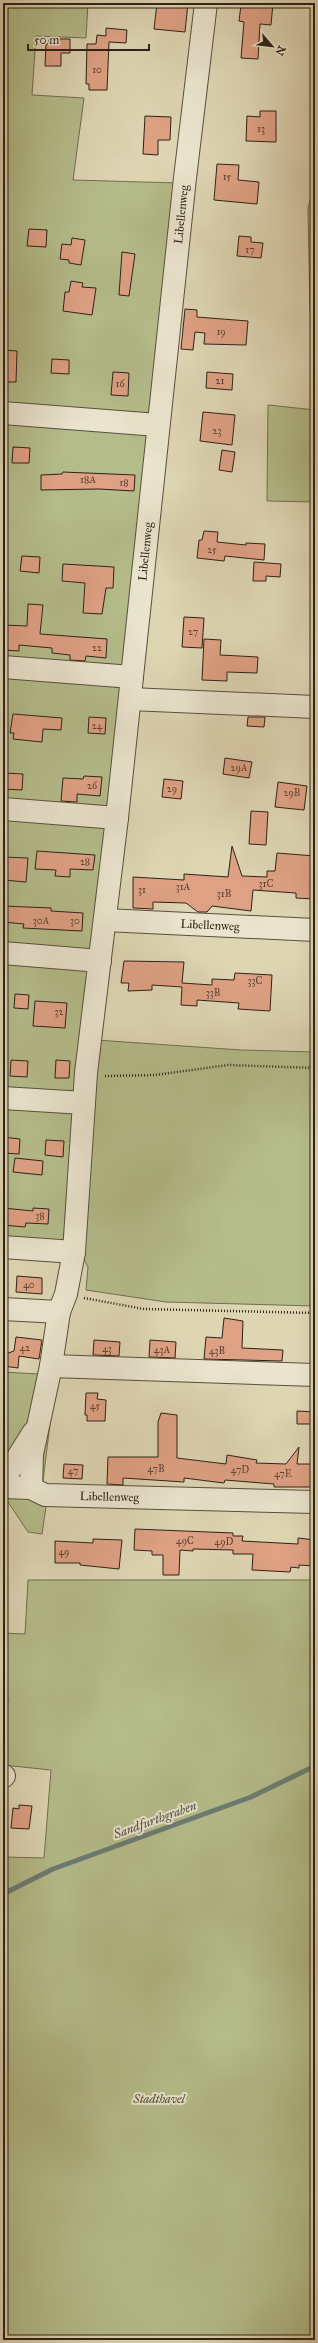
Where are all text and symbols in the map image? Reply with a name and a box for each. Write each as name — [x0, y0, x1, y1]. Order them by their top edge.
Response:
scale bar — [28, 26, 149, 52]
north arrow — [252, 26, 292, 66]
text: 50 m — [34, 33, 59, 47]
text: N — [272, 43, 288, 58]
house number: 10 — [92, 64, 102, 76]
house number: 13 — [257, 123, 265, 135]
house number: 15 — [223, 171, 232, 183]
street label: Libellenweg — [171, 184, 192, 245]
house number: 17 — [245, 244, 255, 256]
house number: 19 — [216, 326, 226, 338]
house number: 21 — [216, 375, 224, 387]
house number: 16 — [115, 378, 125, 390]
house number: 23 — [213, 425, 221, 437]
house number: 18A — [80, 474, 96, 486]
house number: 18 — [119, 477, 129, 489]
street label: Libellenweg — [135, 521, 156, 582]
house number: 25 — [207, 544, 217, 556]
house number: 27 — [188, 626, 198, 638]
house number: 22 — [92, 642, 102, 654]
house number: 24 — [92, 720, 103, 732]
house number: 29A — [230, 762, 248, 774]
house number: 26 — [87, 780, 98, 792]
house number: 29 — [167, 783, 177, 795]
house number: 29B — [284, 787, 300, 799]
house number: 28 — [80, 856, 90, 868]
house number: 31C — [259, 878, 274, 890]
house number: 31A — [176, 881, 191, 893]
house number: 31 — [138, 884, 146, 896]
house number: 31B — [217, 888, 231, 900]
house number: 30A — [33, 915, 50, 927]
house number: 30 — [70, 915, 80, 927]
street label: Libellenweg — [180, 917, 240, 934]
house number: 33C — [248, 975, 263, 987]
house number: 33B — [206, 987, 220, 999]
house number: 32 — [55, 1006, 64, 1018]
house number: 38 — [35, 1210, 45, 1222]
house number: 40 — [23, 1279, 35, 1291]
house number: 42 — [20, 1342, 30, 1354]
house number: 43 — [102, 1343, 112, 1355]
house number: 43A — [154, 1344, 170, 1356]
house number: 43B — [209, 1345, 225, 1357]
house number: 45 — [90, 1400, 100, 1412]
house number: 47B — [147, 1463, 165, 1475]
house number: 47D — [231, 1464, 249, 1476]
house number: 47 — [68, 1465, 78, 1477]
house number: 47E — [274, 1468, 292, 1480]
street label: Libellenweg — [80, 1489, 139, 1505]
house number: 49C — [176, 1535, 194, 1547]
house number: 49D — [215, 1536, 234, 1548]
house number: 49 — [59, 1546, 69, 1558]
water label: Sandfurthgraben — [110, 1798, 199, 1843]
park label: Stadthavel — [132, 2092, 186, 2106]

